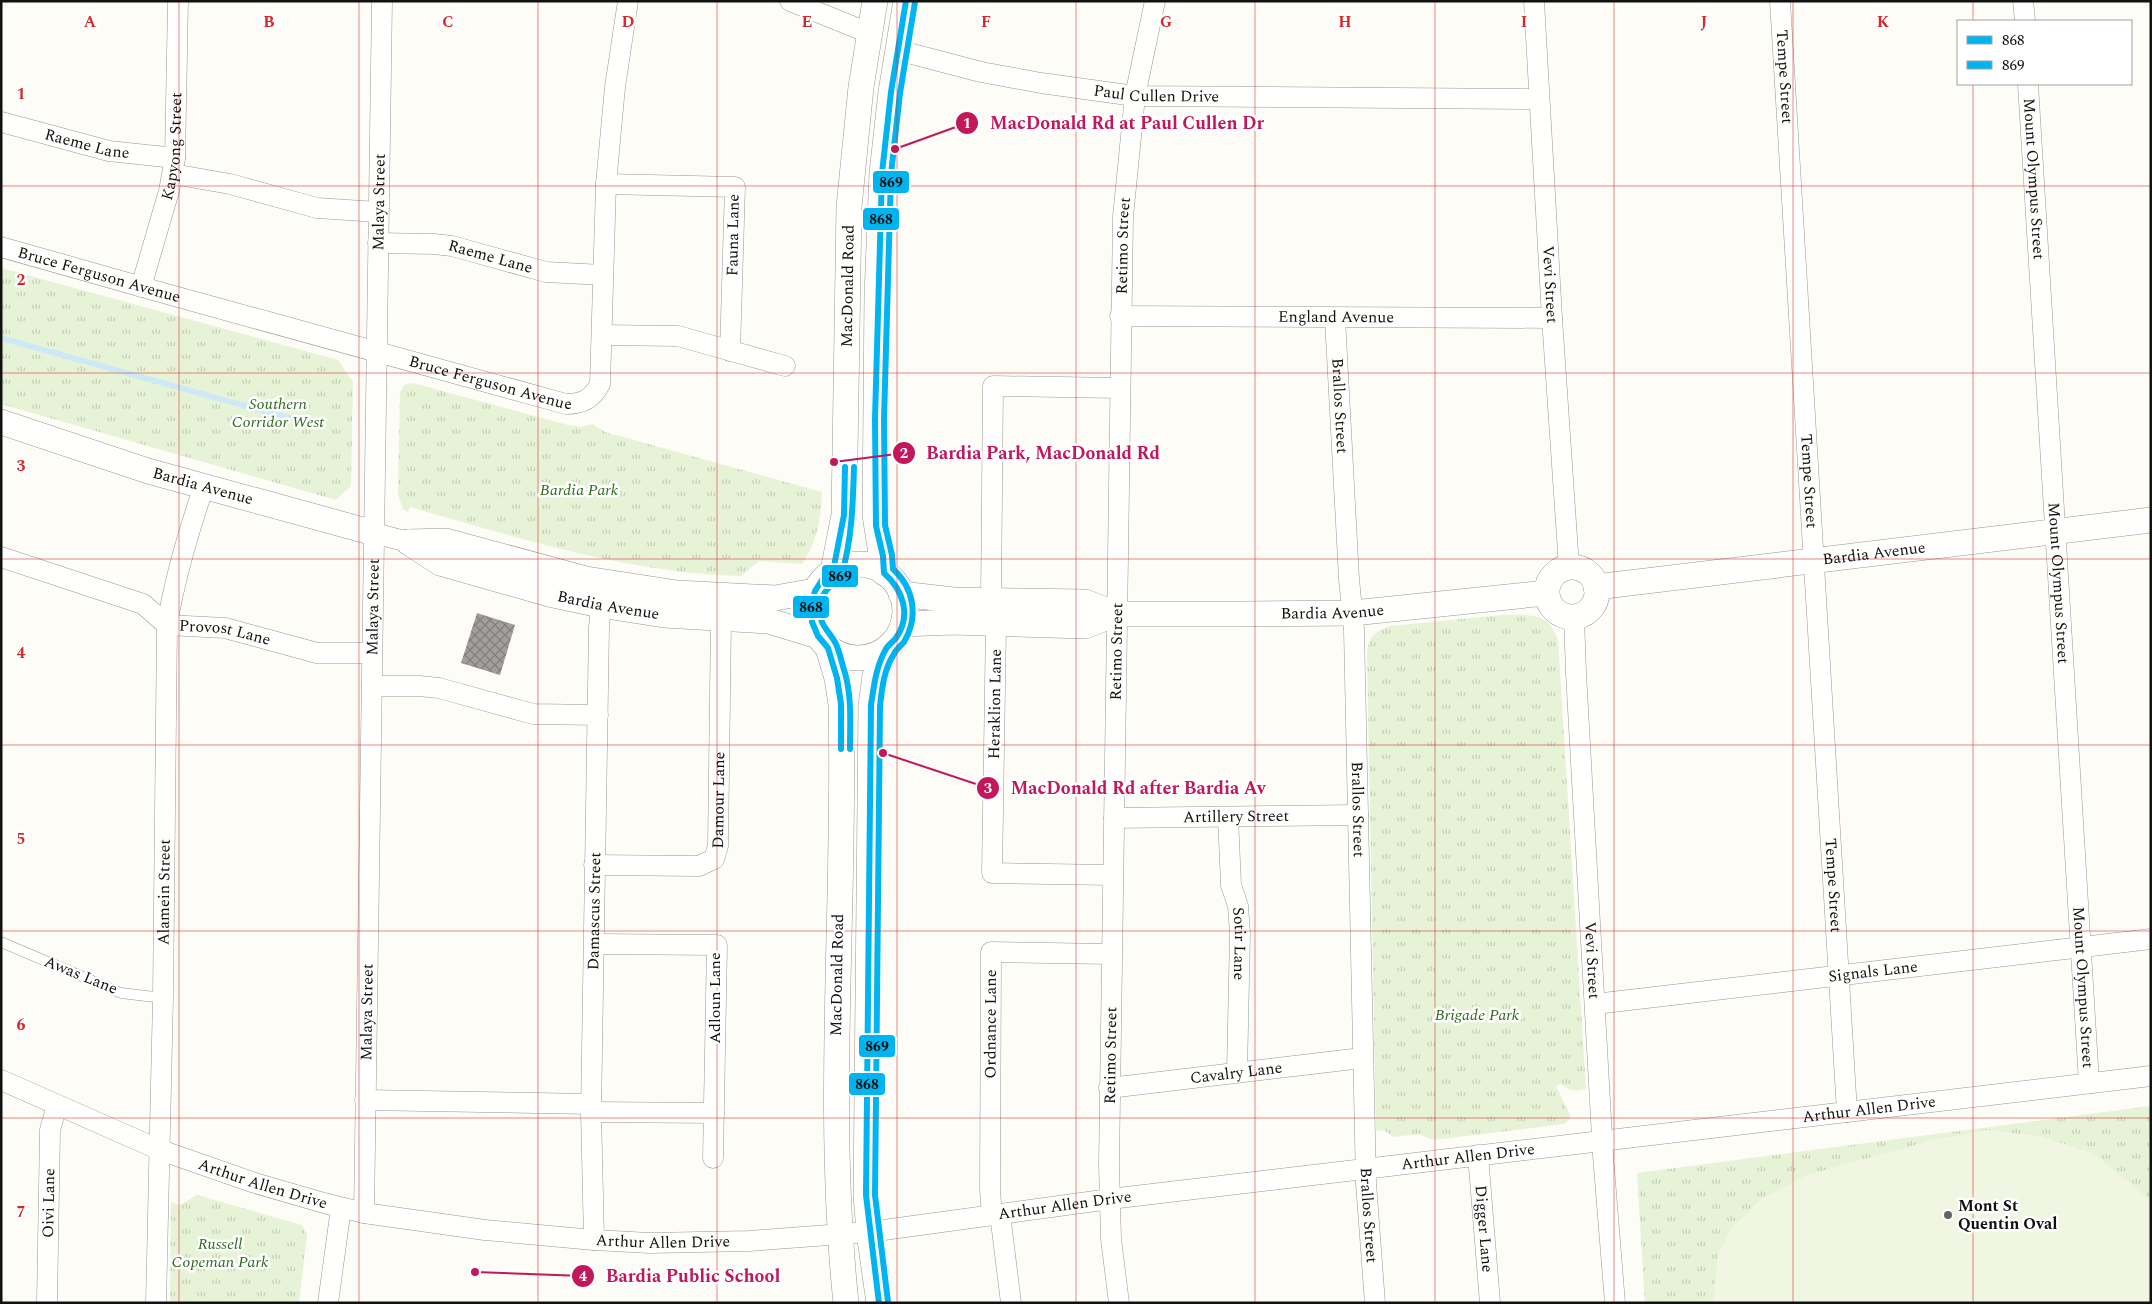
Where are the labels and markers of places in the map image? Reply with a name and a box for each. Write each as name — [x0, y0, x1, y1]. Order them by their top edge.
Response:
callout: MacDonald Rd at Paul Cullen Dr — [955, 107, 1274, 140]
callout: Bardia Park, MacDonald Rd — [891, 436, 1170, 469]
callout: MacDonald Rd after Bardia Av — [976, 771, 1276, 804]
place label: Mont St Quentin Oval — [1958, 1194, 2057, 1236]
marker: Mont St Quentin Oval — [1942, 1209, 1954, 1221]
callout: Bardia Public School — [571, 1259, 790, 1292]

